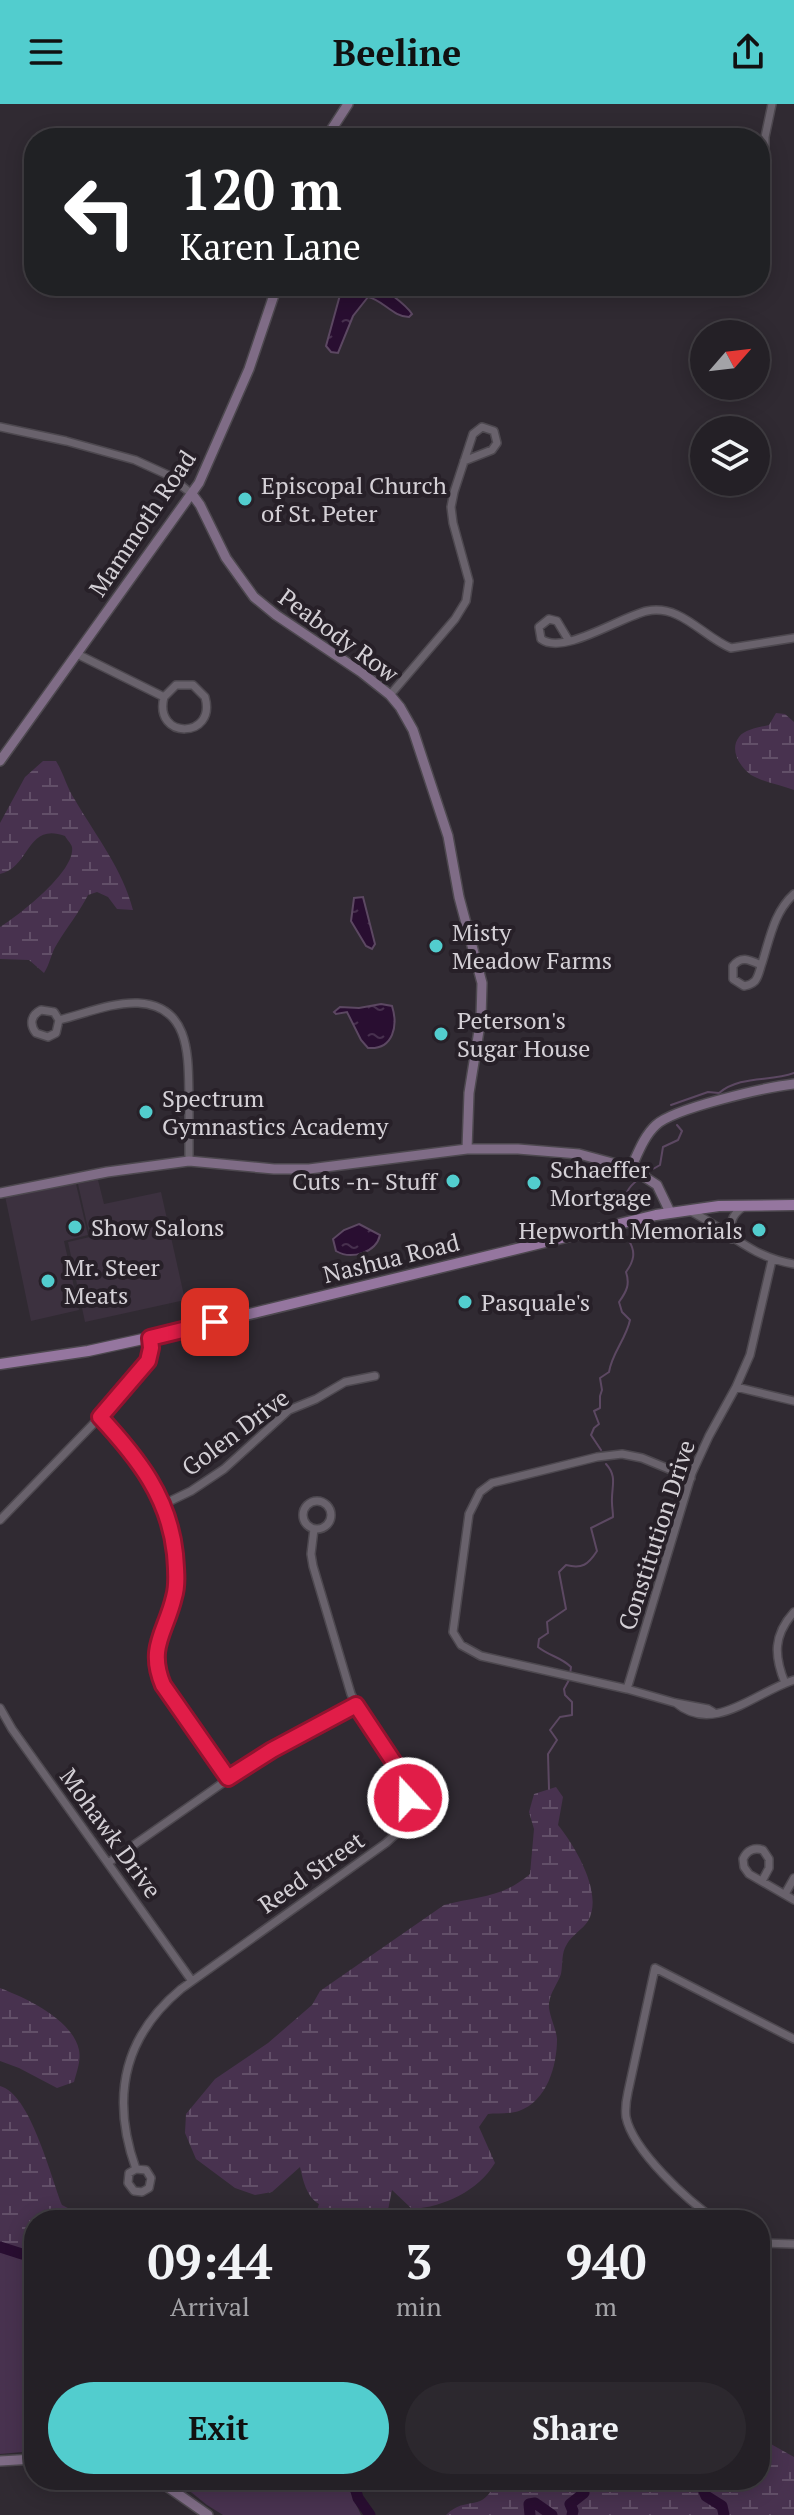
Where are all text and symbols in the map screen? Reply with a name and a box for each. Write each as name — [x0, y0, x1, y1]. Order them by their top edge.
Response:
text: Beeline — [333, 29, 461, 76]
icon: menu — [24, 30, 68, 74]
icon: share — [726, 30, 770, 74]
text: 120 m — [180, 152, 342, 226]
icon: left — [48, 160, 152, 264]
text: Karen Lane — [180, 223, 361, 270]
north arrow — [690, 320, 770, 400]
map controls — [690, 320, 770, 496]
button: layers — [690, 416, 770, 496]
street label: Mammoth Road — [81, 444, 203, 602]
place label: Episcopal Church of St. Peter — [261, 469, 447, 529]
marker: Episcopal Church of St. Peter — [236, 490, 254, 508]
street label: Peabody Row — [273, 581, 406, 690]
place label: Misty Meadow Farms — [452, 916, 612, 976]
marker: Misty Meadow Farms — [427, 937, 445, 955]
place label: Peterson's Sugar House — [457, 1004, 590, 1064]
marker: Peterson's Sugar House — [432, 1025, 450, 1043]
place label: Spectrum Gymnastics Academy — [162, 1082, 389, 1142]
marker: Spectrum Gymnastics Academy — [137, 1103, 155, 1121]
place label: Schaeffer Mortgage — [550, 1153, 652, 1213]
place label: Cuts -n- Stuff — [292, 1165, 439, 1197]
marker: Cuts -n- Stuff — [444, 1172, 462, 1190]
marker: Schaeffer Mortgage — [525, 1174, 543, 1192]
place label: Show Salons — [91, 1211, 224, 1243]
place label: Hepworth Memorials — [519, 1214, 743, 1246]
marker: Show Salons — [66, 1218, 84, 1236]
marker: Hepworth Memorials — [750, 1221, 768, 1239]
street label: Nashua Road — [319, 1226, 463, 1290]
place label: Mr. Steer Meats — [64, 1251, 161, 1311]
marker: Mr. Steer Meats — [39, 1272, 57, 1290]
place label: Pasquale's — [481, 1286, 590, 1318]
pin — [181, 1288, 249, 1356]
marker: Pasquale's — [456, 1293, 474, 1311]
icon: arrive — [193, 1300, 237, 1344]
street label: Golen Drive — [175, 1381, 295, 1483]
street label: Constitution Drive — [610, 1436, 702, 1634]
position arrow — [366, 1756, 450, 1840]
street label: Mohawk Drive — [53, 1762, 169, 1904]
street label: Reed Street — [252, 1824, 370, 1920]
text: 09:44 — [147, 2229, 272, 2293]
text: 3 — [405, 2229, 432, 2293]
text: 940 — [565, 2229, 647, 2293]
text: Arrival — [170, 2289, 250, 2323]
text: min — [396, 2289, 442, 2323]
text: m — [595, 2289, 617, 2323]
button: Exit — [48, 2382, 389, 2474]
button: Share — [405, 2382, 746, 2474]

